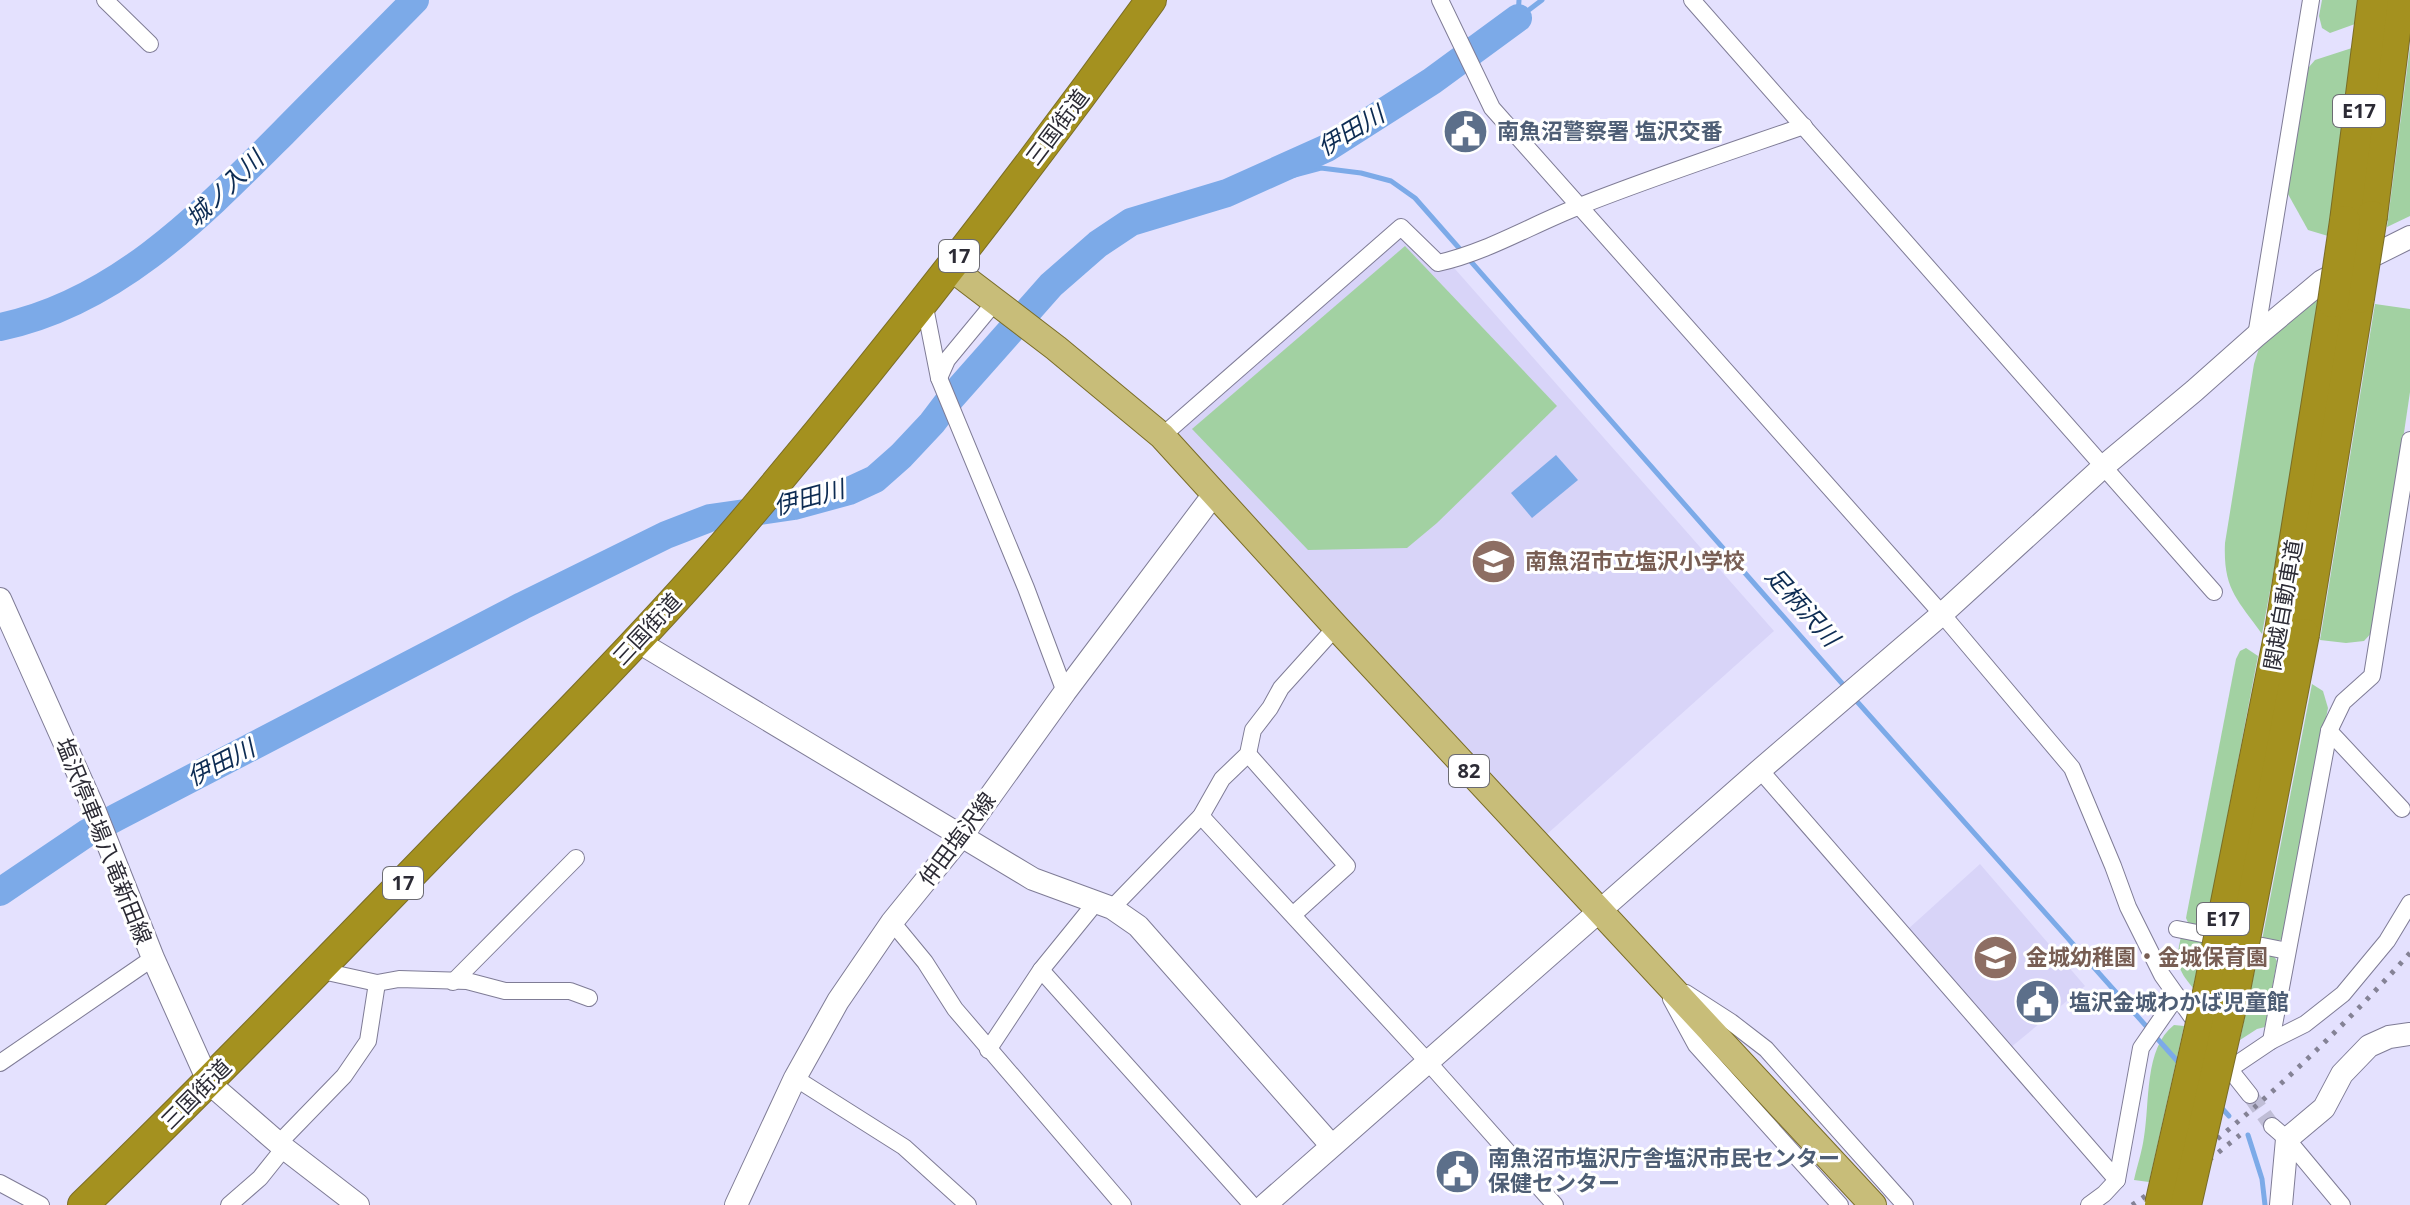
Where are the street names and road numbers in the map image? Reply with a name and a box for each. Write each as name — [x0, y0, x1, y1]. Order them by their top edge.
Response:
street label: 三国街道 — [1018, 82, 1095, 171]
road number: E17 — [2333, 95, 2385, 127]
road number: 17 — [939, 240, 979, 272]
street label: 関越自動車道 — [2256, 537, 2308, 672]
street label: 三国街道 — [605, 586, 687, 671]
street label: 塩沢停車場八竜新田線 — [50, 733, 160, 948]
road number: 82 — [1449, 755, 1489, 787]
street label: 仲田塩沢線 — [911, 785, 1001, 891]
road number: 17 — [383, 867, 423, 899]
road number: E17 — [2197, 903, 2249, 935]
street label: 三国街道 — [154, 1052, 237, 1135]

